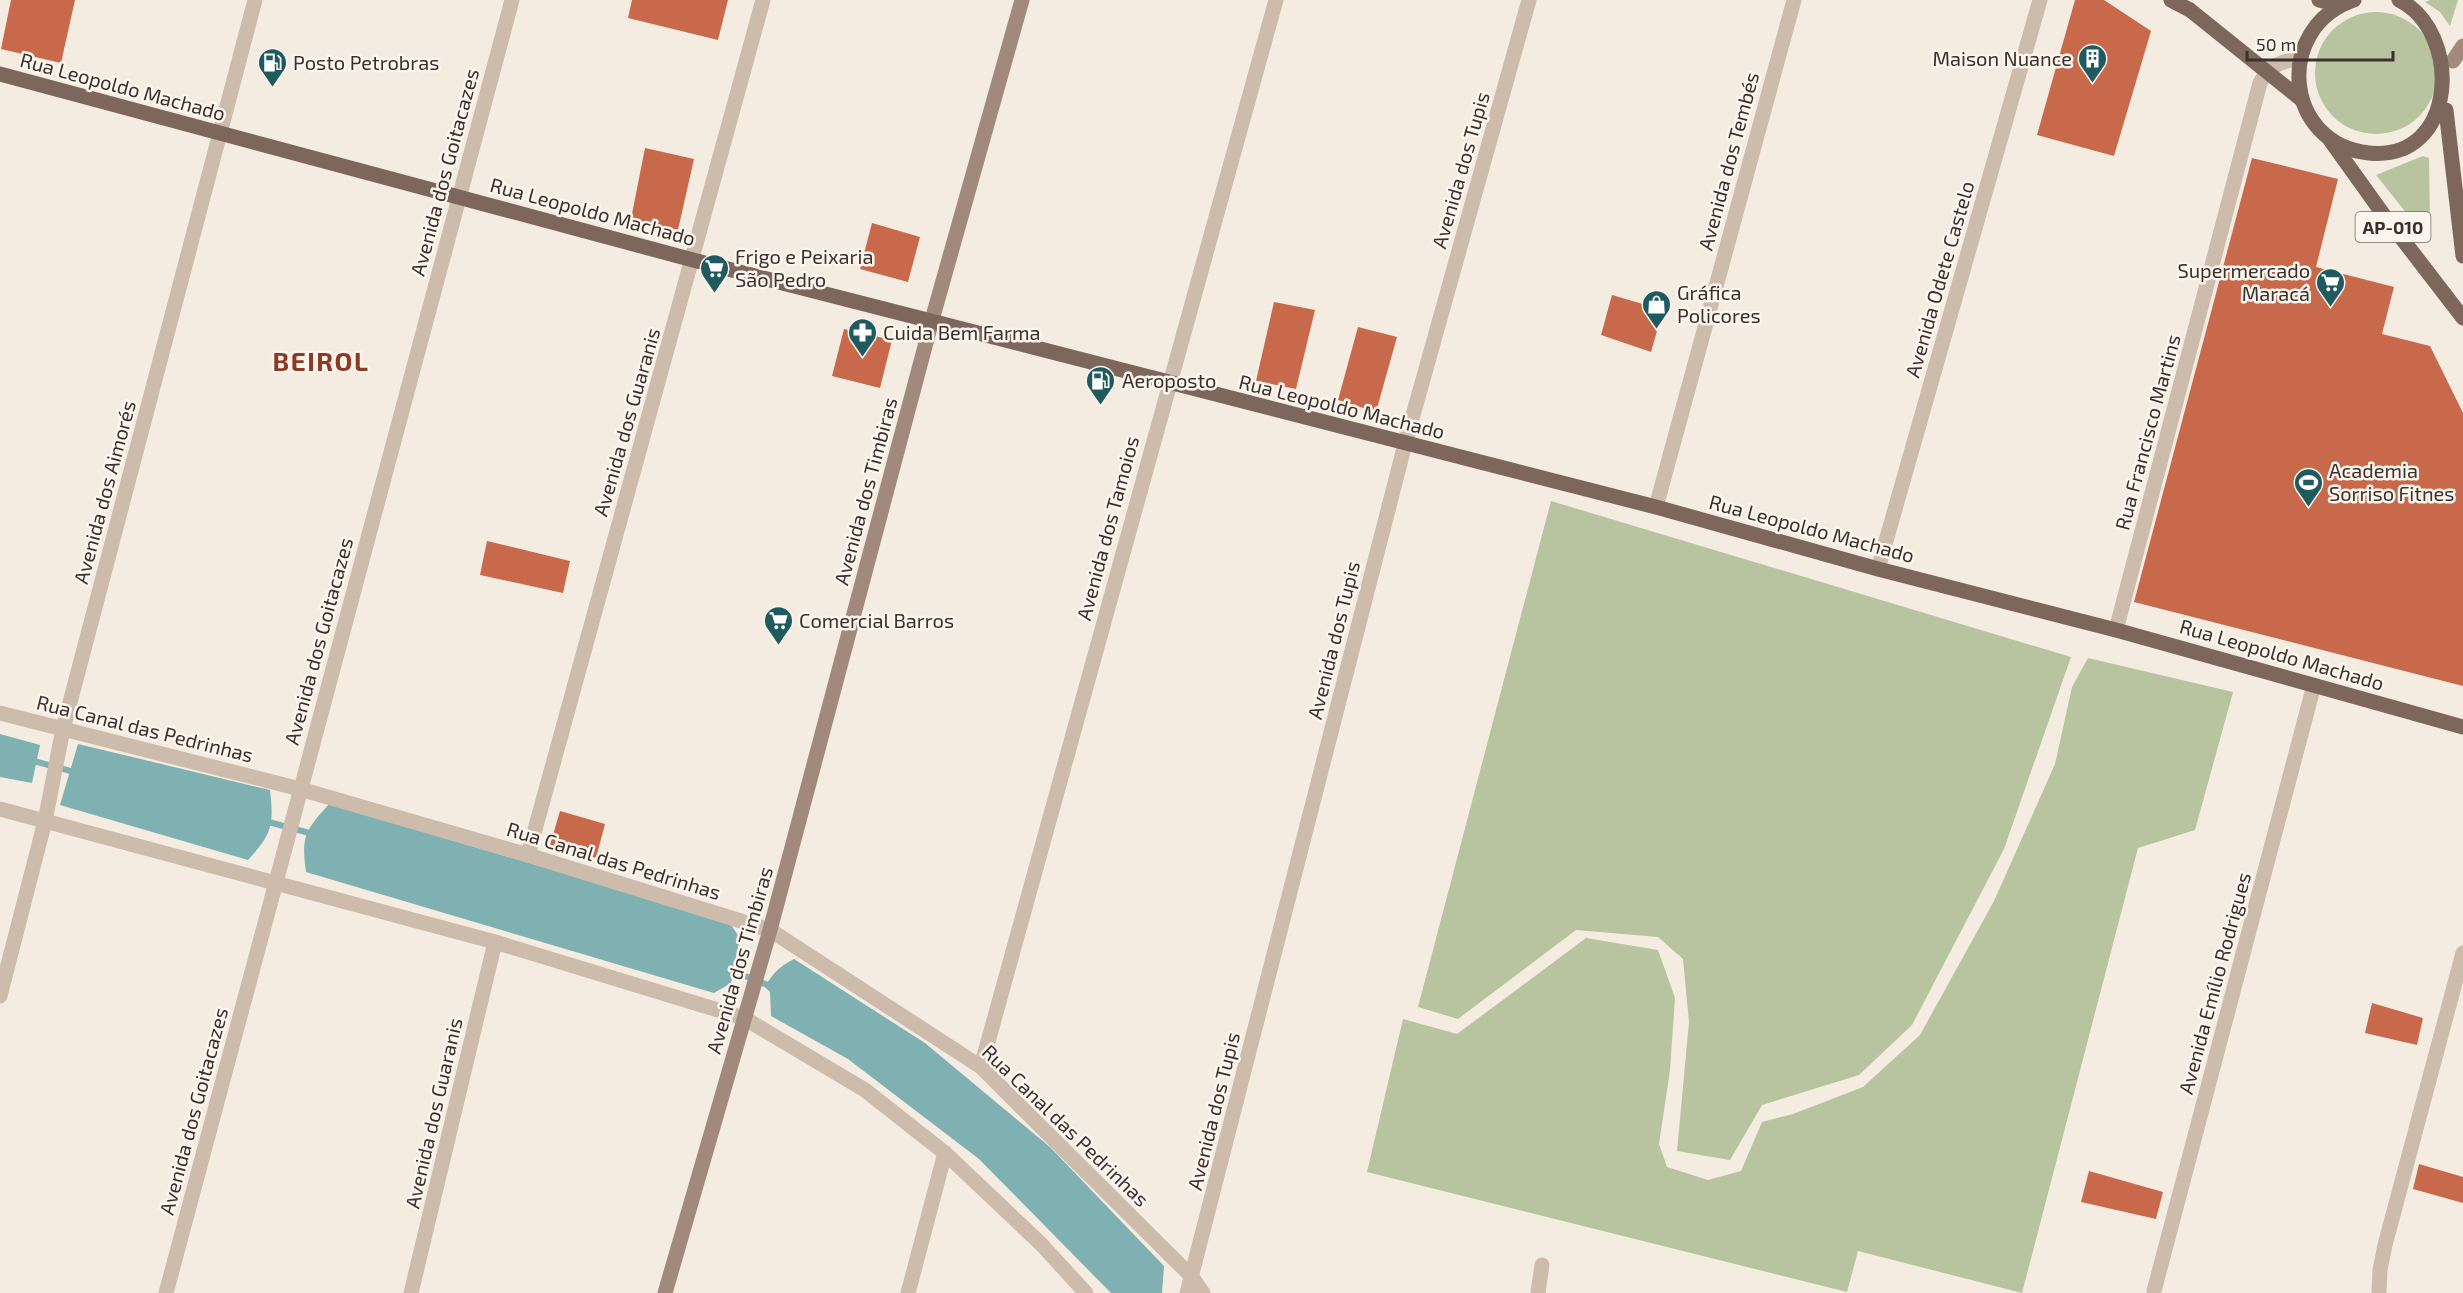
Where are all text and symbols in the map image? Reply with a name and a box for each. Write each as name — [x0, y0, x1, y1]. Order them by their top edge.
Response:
scale bar — [2247, 24, 2392, 62]
text: 50 m — [2256, 33, 2296, 55]
building icon: Maison Nuance — [2077, 42, 2109, 84]
fuel station icon: Posto Petrobras — [256, 46, 288, 88]
place label: Maison Nuance — [1932, 46, 2072, 70]
street label: Rua Leopoldo Machado — [18, 47, 228, 125]
place label: Posto Petrobras — [293, 50, 439, 74]
street label: Avenida dos Goitacazes — [405, 66, 483, 278]
street label: Avenida dos Tembés — [1693, 69, 1763, 253]
street label: Avenida dos Tupis — [1426, 89, 1494, 251]
street label: Rua Leopoldo Machado — [488, 172, 698, 250]
street label: Avenida Odete Castelo — [1899, 178, 1979, 380]
road number: AP-010 — [2356, 212, 2430, 242]
place label: Frigo e Peixaria São Pedro — [735, 244, 873, 291]
supermarket icon: Frigo e Peixaria São Pedro — [698, 252, 730, 294]
place label: Supermercado Maracá — [2177, 258, 2310, 305]
supermarket icon: Supermercado Maracá — [2315, 266, 2347, 308]
place label: Gráfica Policores — [1677, 280, 1761, 327]
shop icon: Gráfica Policores — [1640, 288, 1672, 330]
pharmacy icon: Cuida Bem Farma — [846, 316, 878, 358]
place label: Cuida Bem Farma — [883, 320, 1041, 344]
street label: Avenida dos Guaranis — [588, 325, 664, 519]
street label: Rua Francisco Martins — [2109, 332, 2185, 532]
district label: BEIROL — [273, 345, 369, 376]
fuel station icon: Aeroposto — [1085, 364, 1117, 406]
place label: Aeroposto — [1122, 368, 1216, 392]
street label: Rua Leopoldo Machado — [1237, 369, 1447, 443]
street label: Avenida dos Timbiras — [828, 395, 902, 587]
street label: Avenida dos Aimorés — [68, 398, 140, 586]
street label: Avenida dos Tamoios — [1071, 433, 1143, 623]
place label: Academia Sorriso Fitnes — [2329, 458, 2454, 505]
sports icon: Academia Sorriso Fitnes — [2292, 466, 2324, 508]
street label: Rua Leopoldo Machado — [1707, 489, 1917, 567]
street label: Avenida dos Goitacazes — [279, 535, 357, 747]
street label: Avenida dos Tupis — [1302, 559, 1364, 721]
supermarket icon: Comercial Barros — [762, 604, 794, 646]
place label: Comercial Barros — [799, 608, 954, 632]
street label: Rua Leopoldo Machado — [2177, 613, 2387, 695]
street label: Rua Canal das Pedrinhas — [34, 689, 256, 767]
street label: Rua Canal das Pedrinhas — [504, 816, 724, 904]
street label: Avenida dos Timbiras — [701, 864, 777, 1056]
street label: Avenida Emílio Rodrigues — [2173, 869, 2255, 1097]
street label: Avenida dos Goitacazes — [154, 1005, 232, 1217]
street label: Avenida dos Guaranis — [399, 1015, 467, 1211]
street label: Avenida dos Tupis — [1182, 1030, 1244, 1192]
street label: Rua Canal das Pedrinhas — [978, 1039, 1154, 1211]

